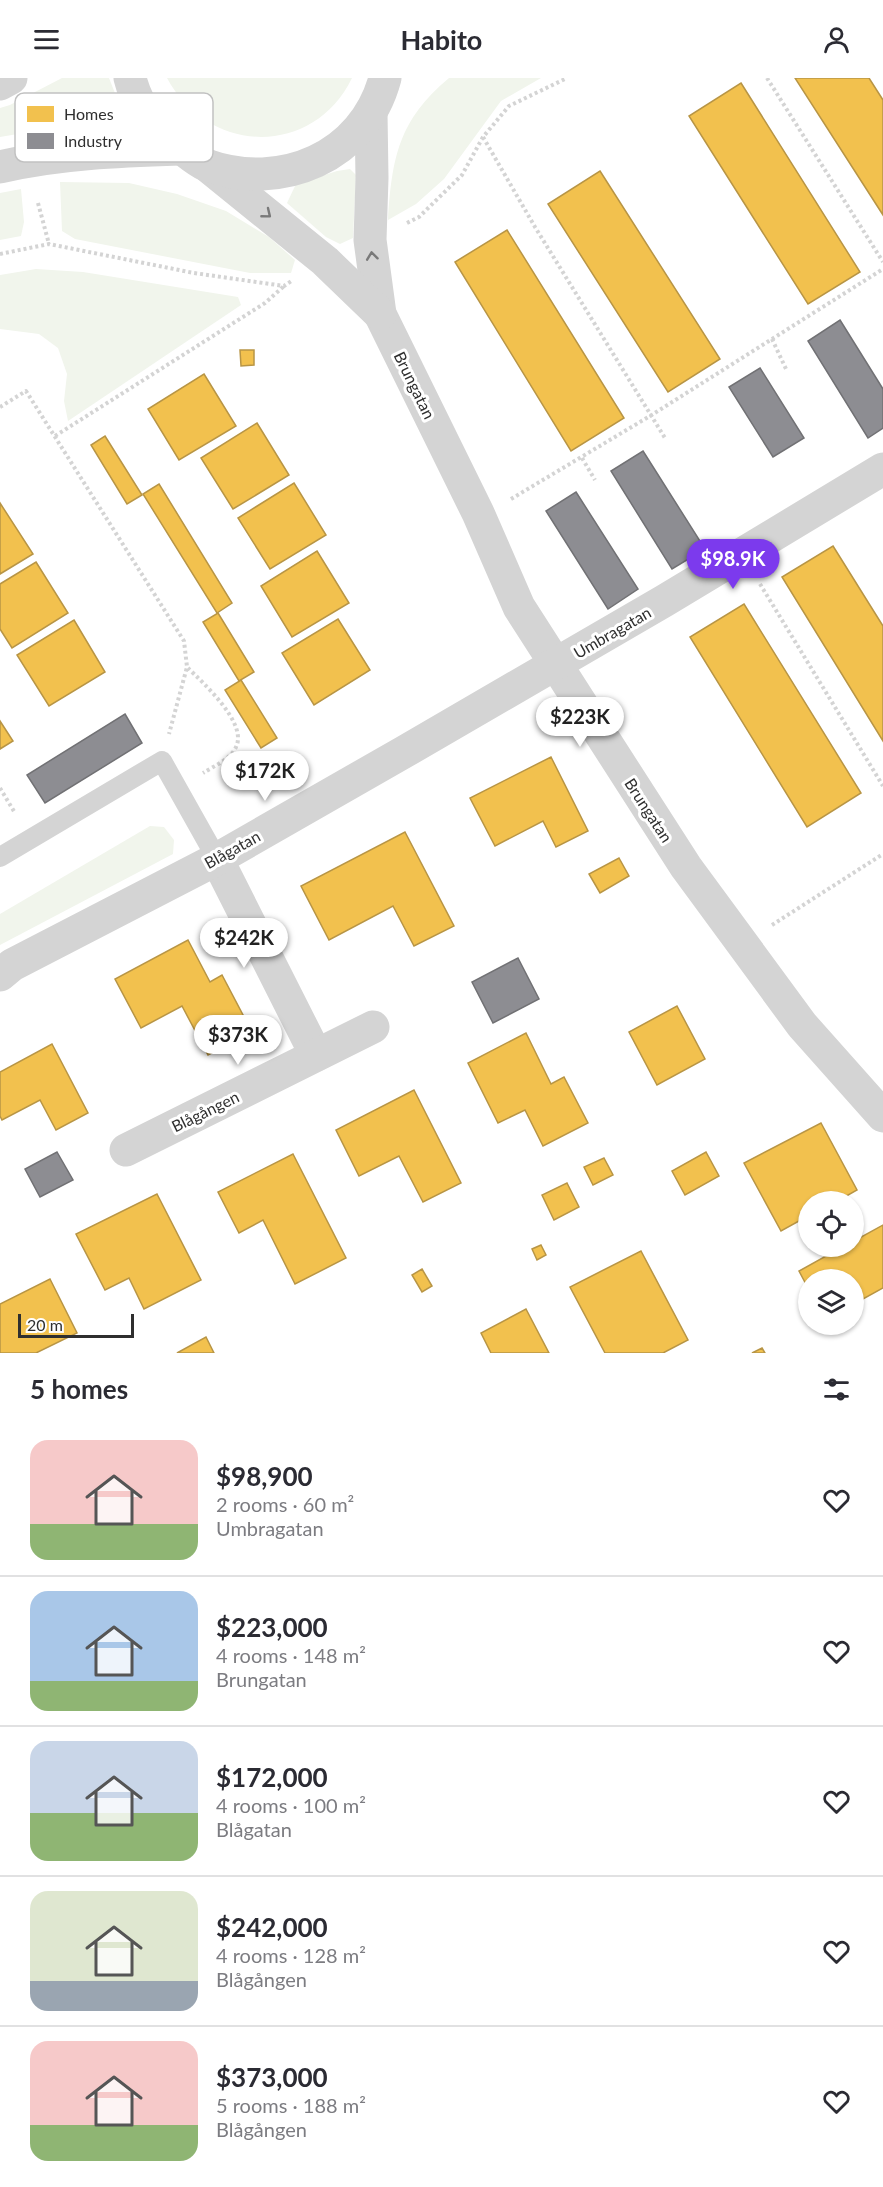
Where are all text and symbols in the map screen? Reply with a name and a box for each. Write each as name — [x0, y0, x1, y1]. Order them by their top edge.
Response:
icon: menu — [30, 23, 63, 56]
text: Habito — [401, 23, 482, 56]
icon: person — [820, 23, 853, 56]
legend — [15, 93, 213, 162]
text: Homes — [64, 104, 114, 123]
text: Industry — [64, 131, 123, 150]
one-way arrow — [260, 206, 271, 217]
one-way arrow — [366, 252, 379, 261]
street label: Brungatan — [391, 348, 439, 422]
pin: $98.9K — [684, 539, 782, 590]
text: $98.9K — [701, 546, 765, 570]
street label: Umbragatan — [570, 602, 654, 662]
pin: $223K — [538, 697, 622, 748]
text: $223K — [550, 704, 610, 728]
pin: $172K — [223, 751, 307, 802]
text: $172K — [235, 758, 295, 782]
street label: Brungatan — [621, 774, 677, 846]
street label: Blågatan — [201, 826, 263, 872]
pin: $242K — [202, 918, 286, 969]
text: $242K — [214, 925, 274, 949]
pin: $373K — [196, 1015, 280, 1066]
text: $373K — [208, 1022, 268, 1046]
street label: Blågången — [168, 1087, 242, 1135]
map controls — [798, 1191, 864, 1335]
button: locate — [798, 1191, 864, 1257]
button: layers — [798, 1269, 864, 1335]
scale bar — [18, 1311, 134, 1338]
text: 20 m — [27, 1315, 63, 1334]
text: 5 homes — [30, 1373, 128, 1405]
icon: filters — [820, 1373, 853, 1406]
text: $98,900 — [216, 1460, 313, 1492]
icon: home — [78, 1464, 150, 1536]
icon: heart — [820, 1484, 853, 1517]
text: 2 rooms · 60 m² — [216, 1492, 354, 1516]
text: Umbragatan — [216, 1516, 324, 1540]
text: $223,000 — [216, 1611, 328, 1643]
icon: home — [78, 1615, 150, 1687]
icon: heart — [820, 1635, 853, 1668]
text: 4 rooms · 148 m² — [216, 1643, 366, 1667]
text: Brungatan — [216, 1667, 307, 1691]
text: $172,000 — [216, 1761, 328, 1793]
icon: home — [78, 1765, 150, 1837]
icon: heart — [820, 1785, 853, 1818]
text: 4 rooms · 100 m² — [216, 1793, 366, 1817]
text: Blågatan — [216, 1817, 292, 1841]
text: $242,000 — [216, 1911, 328, 1943]
icon: home — [78, 1915, 150, 1987]
icon: heart — [820, 1935, 853, 1968]
text: 4 rooms · 128 m² — [216, 1943, 366, 1967]
text: Blågången — [216, 1967, 307, 1991]
text: $373,000 — [216, 2061, 328, 2093]
icon: home — [78, 2065, 150, 2137]
icon: heart — [820, 2085, 853, 2118]
text: 5 rooms · 188 m² — [216, 2093, 366, 2117]
text: Blågången — [216, 2117, 307, 2141]

